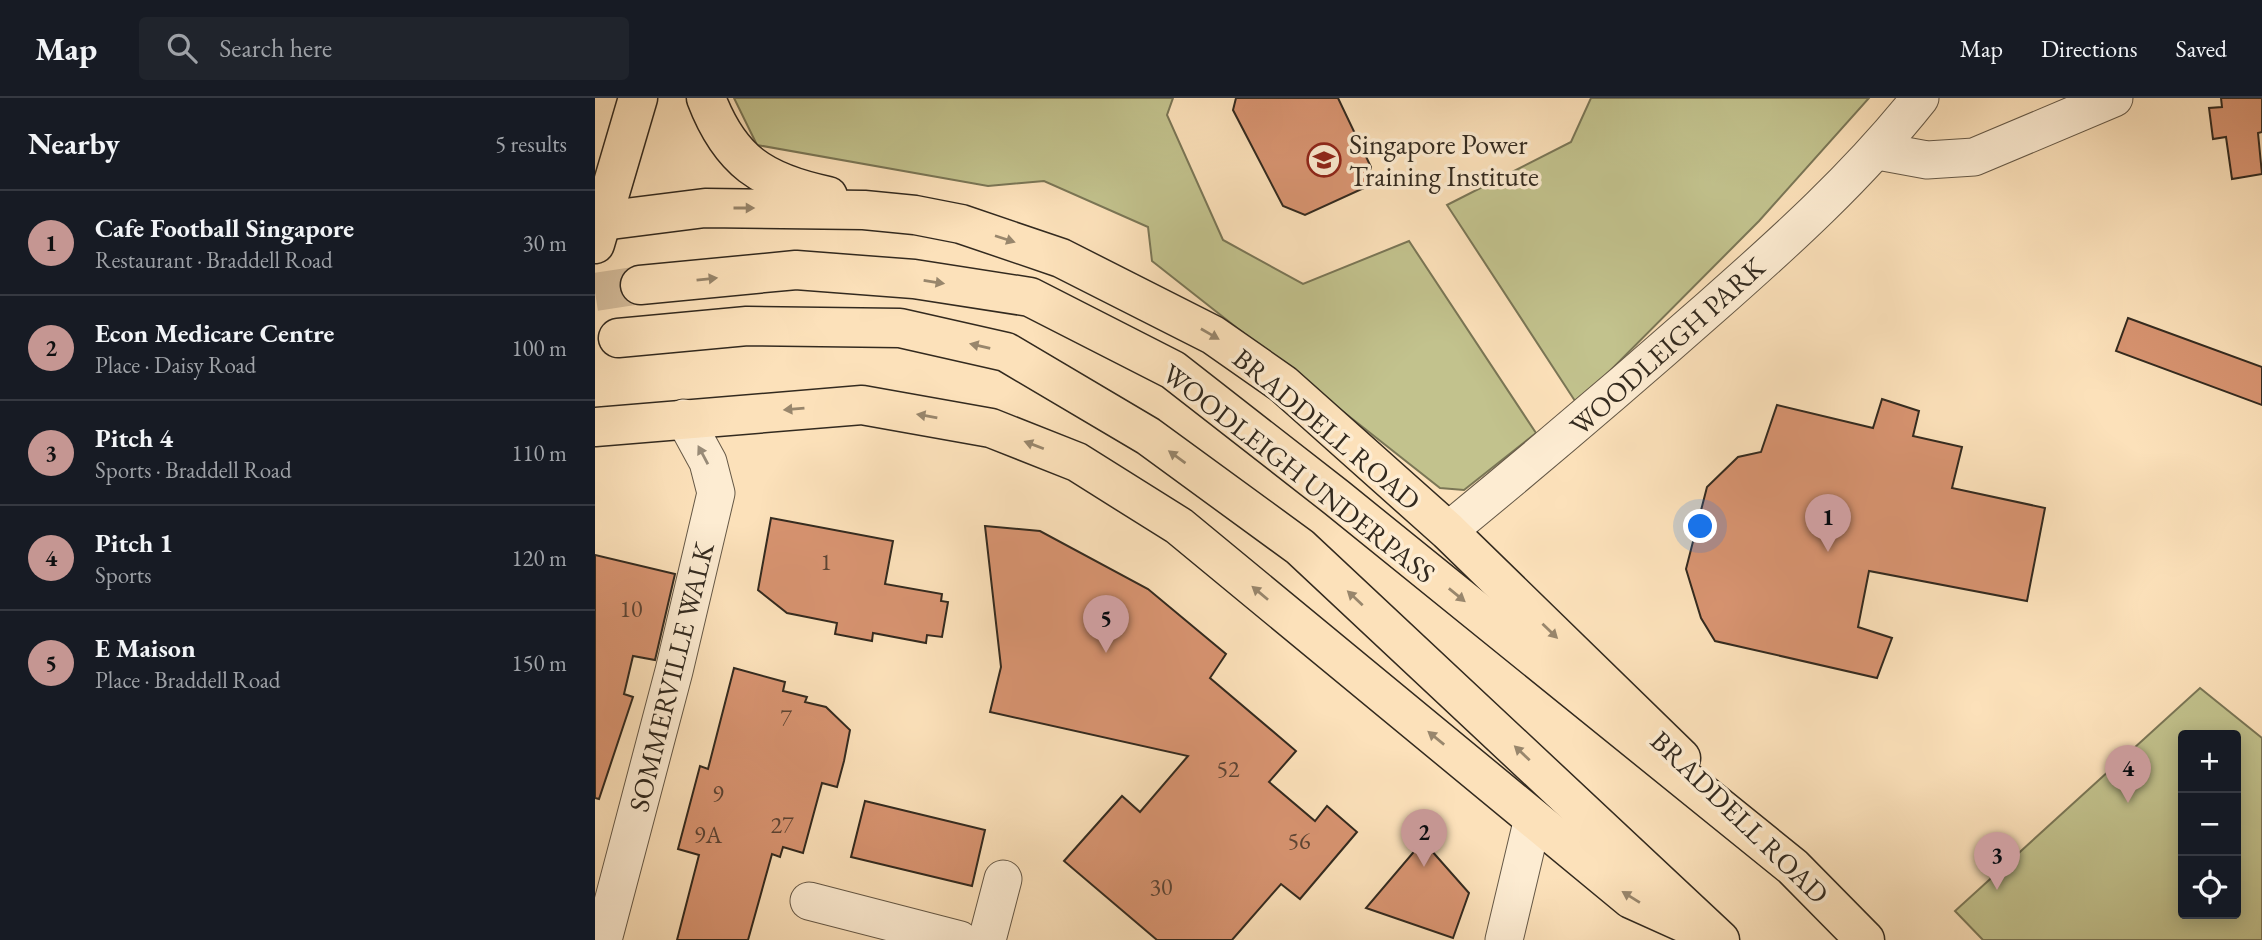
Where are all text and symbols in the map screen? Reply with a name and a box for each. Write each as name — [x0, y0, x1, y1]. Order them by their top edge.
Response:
search box — [139, 17, 629, 80]
text: Map — [35, 27, 97, 70]
icon: search — [163, 29, 201, 67]
text: Search here — [219, 31, 332, 65]
text: Map — [1960, 33, 2003, 64]
text: Directions — [2041, 33, 2138, 64]
text: Saved — [2176, 33, 2227, 64]
text: Nearby — [28, 124, 120, 163]
place label: Singapore Power Training Institute — [1349, 126, 1539, 194]
text: 5 results — [495, 129, 567, 159]
school or university icon: Singapore Power Training Institute — [1305, 141, 1343, 179]
one-way arrow — [733, 202, 755, 214]
text: Cafe Football Singapore — [95, 211, 354, 245]
text: 1 — [45, 228, 57, 258]
text: 30 m — [522, 228, 567, 258]
one-way arrow — [994, 234, 1015, 245]
text: Restaurant · Braddell Road — [95, 245, 333, 275]
street label: WOODLEIGH PARK — [1562, 248, 1773, 443]
one-way arrow — [697, 273, 719, 284]
one-way arrow — [923, 277, 945, 288]
text: Econ Medicare Centre — [95, 316, 334, 350]
one-way arrow — [1201, 328, 1220, 341]
text: 2 — [45, 333, 57, 363]
text: 100 m — [511, 333, 567, 363]
street label: BRADDELL ROAD — [1226, 340, 1428, 518]
one-way arrow — [969, 341, 991, 352]
text: Place · Daisy Road — [95, 350, 256, 380]
street label: WOODLEIGH UNDERPASS — [1155, 355, 1443, 591]
one-way arrow — [783, 403, 805, 414]
one-way arrow — [915, 411, 937, 422]
text: Pitch 4 — [95, 421, 173, 455]
text: 3 — [45, 438, 57, 468]
text: 110 m — [511, 438, 567, 468]
one-way arrow — [1023, 440, 1044, 451]
one-way arrow — [697, 444, 709, 464]
one-way arrow — [1168, 451, 1186, 465]
text: Sports · Braddell Road — [95, 455, 292, 485]
pin: 1 — [1805, 494, 1851, 552]
your location — [1683, 509, 1717, 543]
text: Pitch 1 — [95, 526, 173, 560]
street label: SOMMERVILLE WALK — [620, 538, 722, 816]
text: 4 — [45, 543, 57, 573]
text: 120 m — [511, 543, 567, 573]
house number: 1 — [820, 546, 832, 577]
text: Sports — [95, 560, 151, 590]
one-way arrow — [1252, 586, 1269, 601]
one-way arrow — [1447, 587, 1465, 602]
one-way arrow — [1347, 591, 1364, 607]
house number: 10 — [619, 593, 643, 624]
pin: 5 — [1083, 595, 1129, 653]
one-way arrow — [1541, 622, 1558, 638]
text: E Maison — [95, 631, 196, 665]
text: 5 — [45, 648, 57, 678]
text: 150 m — [511, 648, 567, 678]
text: Place · Braddell Road — [95, 665, 280, 695]
house number: 7 — [780, 702, 792, 733]
street label: BRADDELL ROAD — [1643, 723, 1837, 911]
one-way arrow — [1427, 730, 1445, 745]
map controls — [2178, 730, 2241, 919]
button: + — [2178, 730, 2241, 793]
one-way arrow — [1513, 745, 1531, 761]
pin: 4 — [2105, 745, 2151, 803]
house number: 52 — [1216, 753, 1240, 784]
house number: 9 — [712, 778, 724, 809]
button: − — [2178, 793, 2241, 856]
house number: 27 — [770, 809, 794, 840]
pin: 2 — [1401, 809, 1447, 867]
house number: 9A — [694, 819, 722, 850]
house number: 56 — [1287, 825, 1311, 856]
pin: 3 — [1974, 832, 2020, 890]
button: locate — [2178, 856, 2241, 919]
house number: 30 — [1149, 871, 1173, 902]
one-way arrow — [1621, 890, 1640, 903]

